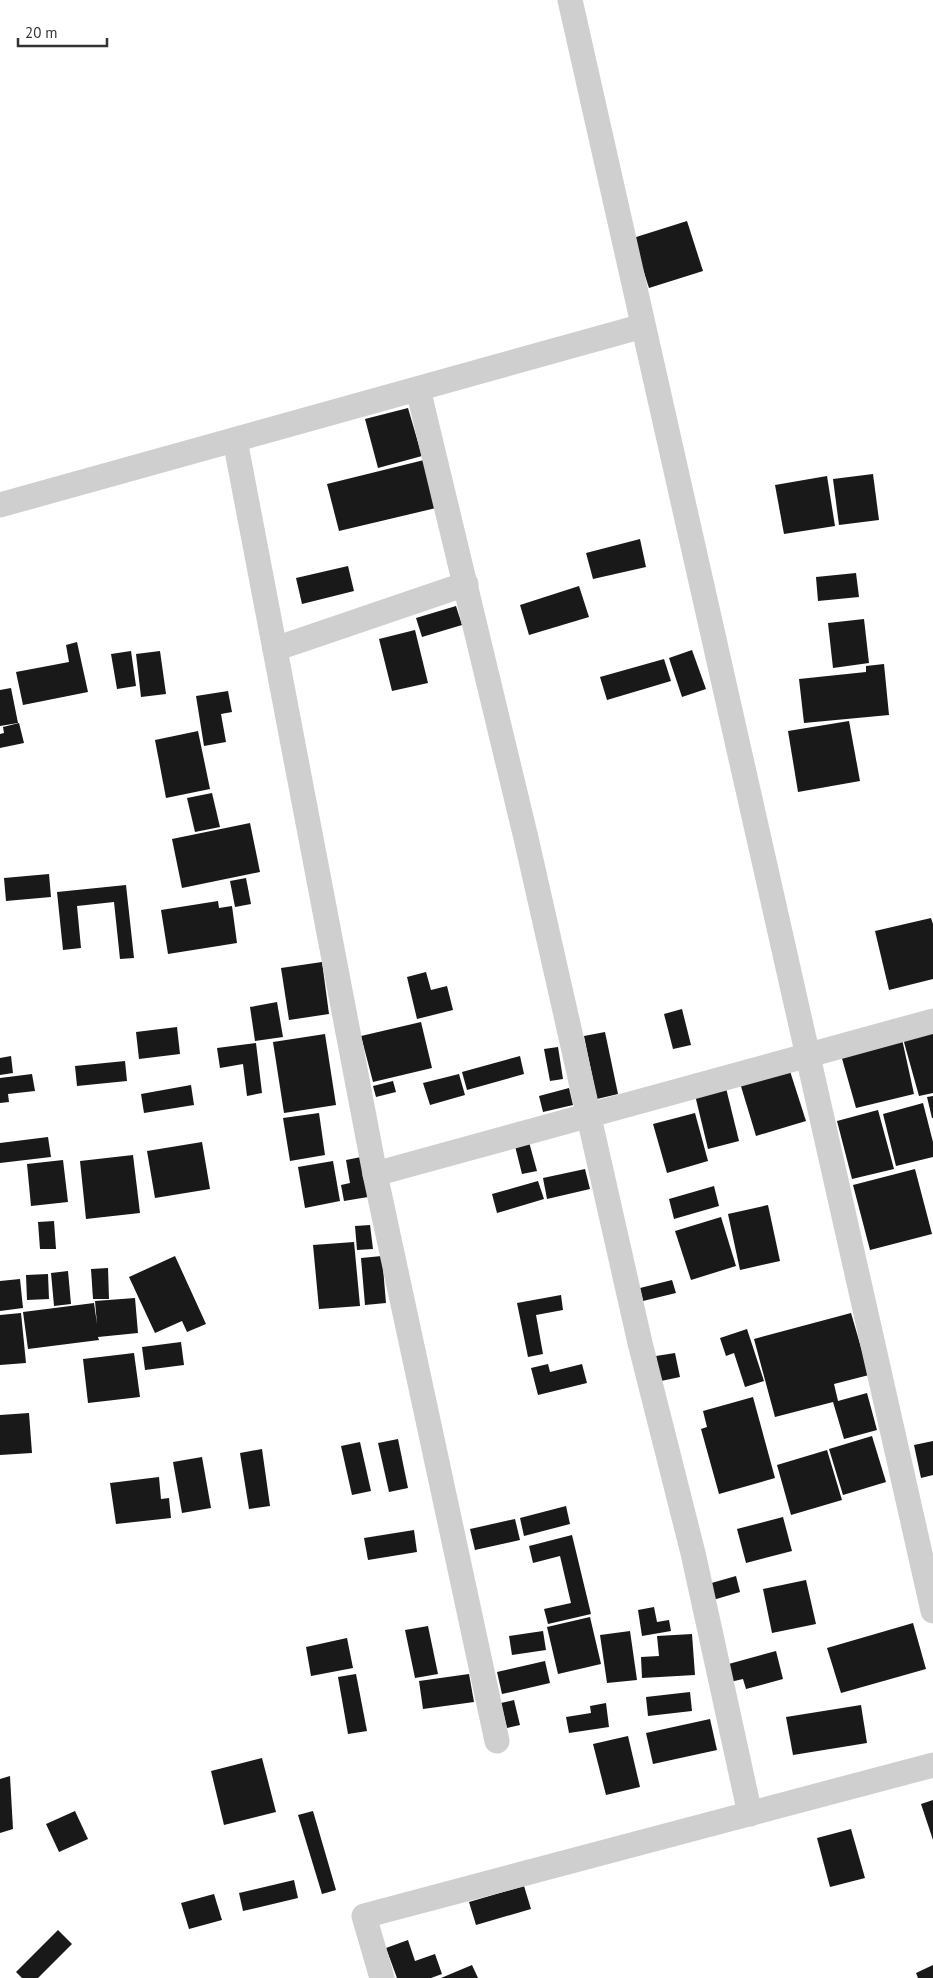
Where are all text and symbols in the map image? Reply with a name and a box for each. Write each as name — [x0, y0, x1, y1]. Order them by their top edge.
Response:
scale bar — [18, 15, 106, 47]
text: 20 m — [25, 23, 58, 42]

